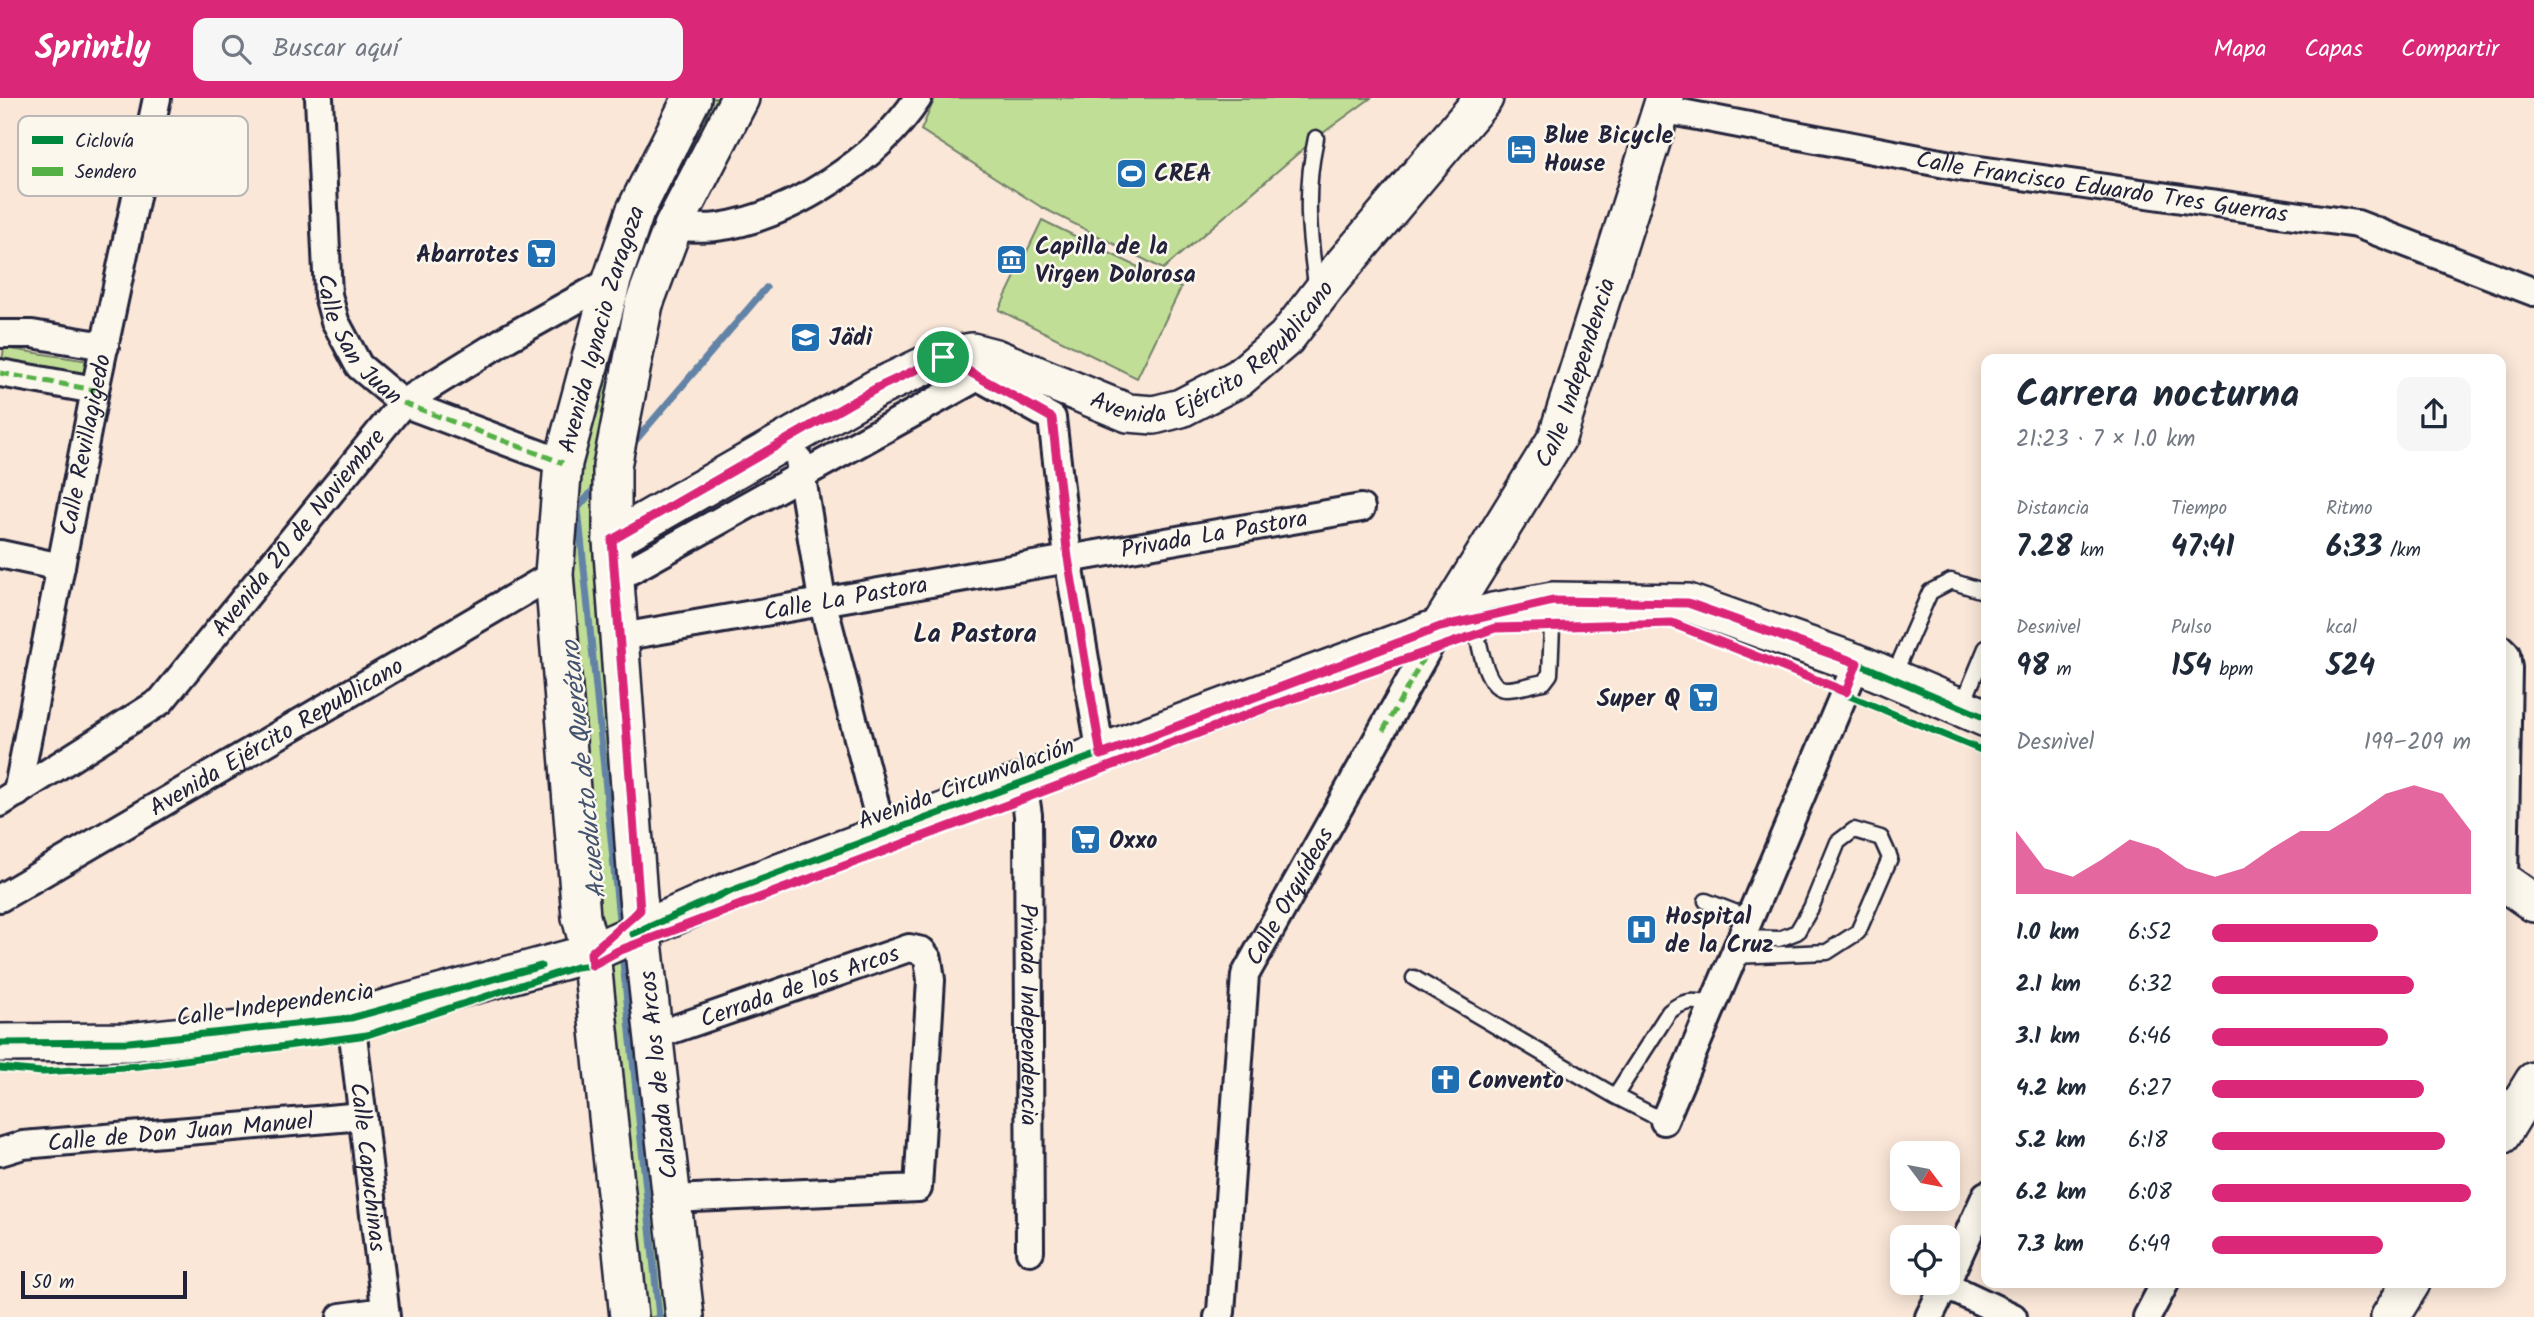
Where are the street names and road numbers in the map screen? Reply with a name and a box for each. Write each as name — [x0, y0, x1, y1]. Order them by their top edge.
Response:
street label: Calle Francisco Eduardo Tres Guerras — [1913, 141, 2290, 235]
street label: Avenida Ignacio Zaragoza — [548, 198, 657, 458]
street label: Avenida Ejército Republicano — [1084, 272, 1345, 436]
street label: Calle San Juan — [306, 273, 411, 416]
street label: Calle Independencia — [1525, 273, 1628, 476]
street label: Calle Revillagigedo — [49, 350, 123, 539]
street label: Avenida 20 de Noviembre — [202, 420, 396, 646]
street label: Privada La Pastora — [1118, 500, 1311, 571]
street label: Calle La Pastora — [761, 566, 931, 633]
street label: Avenida Ejército Republicano — [142, 648, 412, 828]
street label: Avenida Circunvalación — [852, 727, 1081, 842]
street label: Calle Orquídeas — [1236, 820, 1345, 973]
street label: Privada Independencia — [1007, 903, 1047, 1126]
street label: Cerrada de los Arcos — [695, 935, 905, 1040]
street label: Calzada de los Arcos — [629, 969, 690, 1181]
street label: Calle Independencia — [174, 972, 377, 1039]
street label: Calle Capuchinas — [338, 1080, 396, 1254]
street label: Calle de Don Juan Manuel — [46, 1102, 315, 1164]

